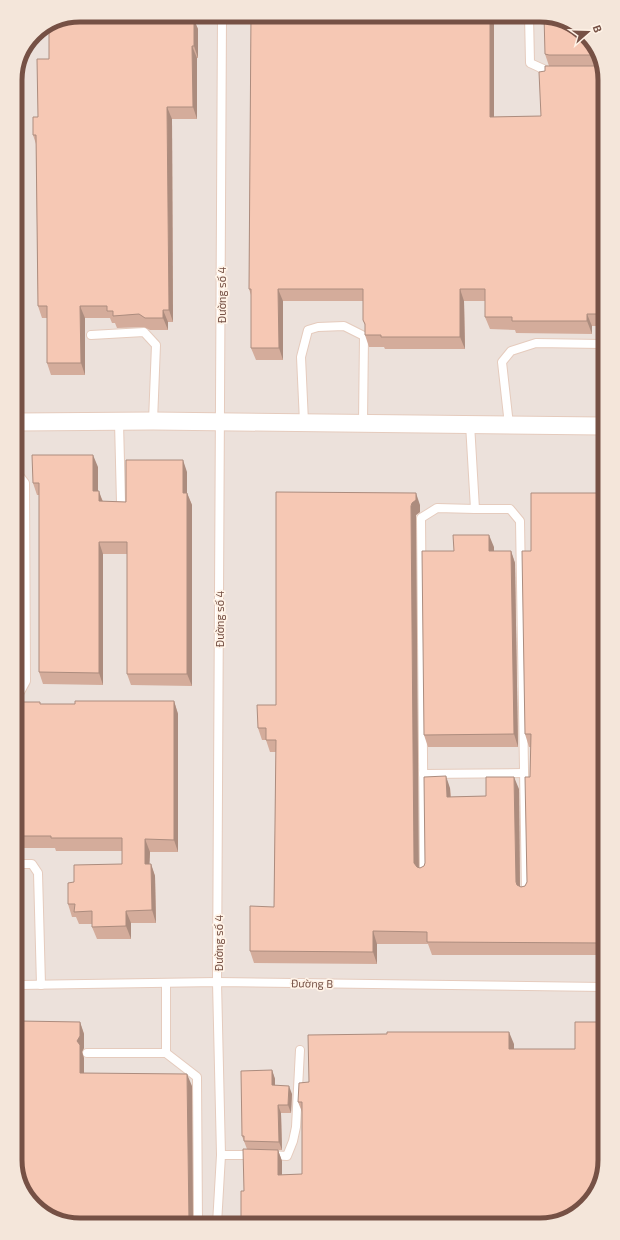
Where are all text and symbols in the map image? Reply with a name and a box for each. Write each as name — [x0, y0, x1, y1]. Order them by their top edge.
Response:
north arrow — [568, 12, 608, 52]
text: B — [591, 23, 605, 34]
street label: Đường số 4 — [215, 267, 228, 323]
street label: Đường số 4 — [213, 591, 226, 647]
street label: Đường số 4 — [212, 915, 225, 971]
street label: Đường B — [291, 976, 333, 990]

